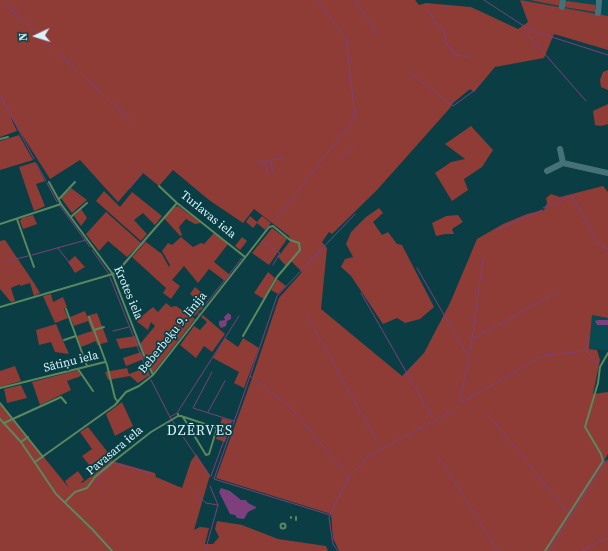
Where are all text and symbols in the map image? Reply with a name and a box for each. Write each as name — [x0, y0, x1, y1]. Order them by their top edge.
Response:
north arrow — [16, 16, 56, 56]
text: N — [16, 32, 31, 41]
street label: Turlavas iela — [177, 188, 239, 242]
street label: Krotes iela — [110, 264, 146, 322]
street label: Beberbeķu 9. līnija — [136, 289, 210, 377]
street label: Sātiņu iela — [42, 348, 100, 376]
street label: Pavasara iela — [84, 423, 146, 479]
district label: DZĒRVES — [167, 423, 233, 439]

